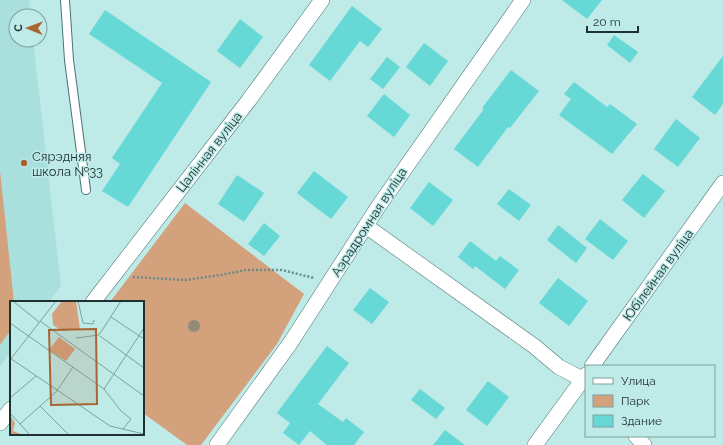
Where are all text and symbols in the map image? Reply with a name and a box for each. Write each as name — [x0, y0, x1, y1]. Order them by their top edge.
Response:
north arrow — [8, 8, 48, 48]
scale bar — [587, 8, 638, 34]
text: 20 m — [593, 15, 621, 29]
text: С — [12, 23, 25, 32]
street label: Цалінная вуліца — [173, 109, 245, 195]
place label: Сярэдняя школа №33 — [32, 149, 103, 179]
marker: Сярэдняя школа №33 — [19, 158, 29, 168]
street label: Аэрадромная вуліца — [328, 165, 410, 279]
street label: Юбілейная вуліца — [620, 226, 696, 324]
inset map — [10, 301, 144, 435]
legend — [585, 365, 715, 437]
text: Улица — [621, 374, 656, 388]
text: Парк — [621, 394, 650, 408]
text: Здание — [621, 414, 662, 428]

